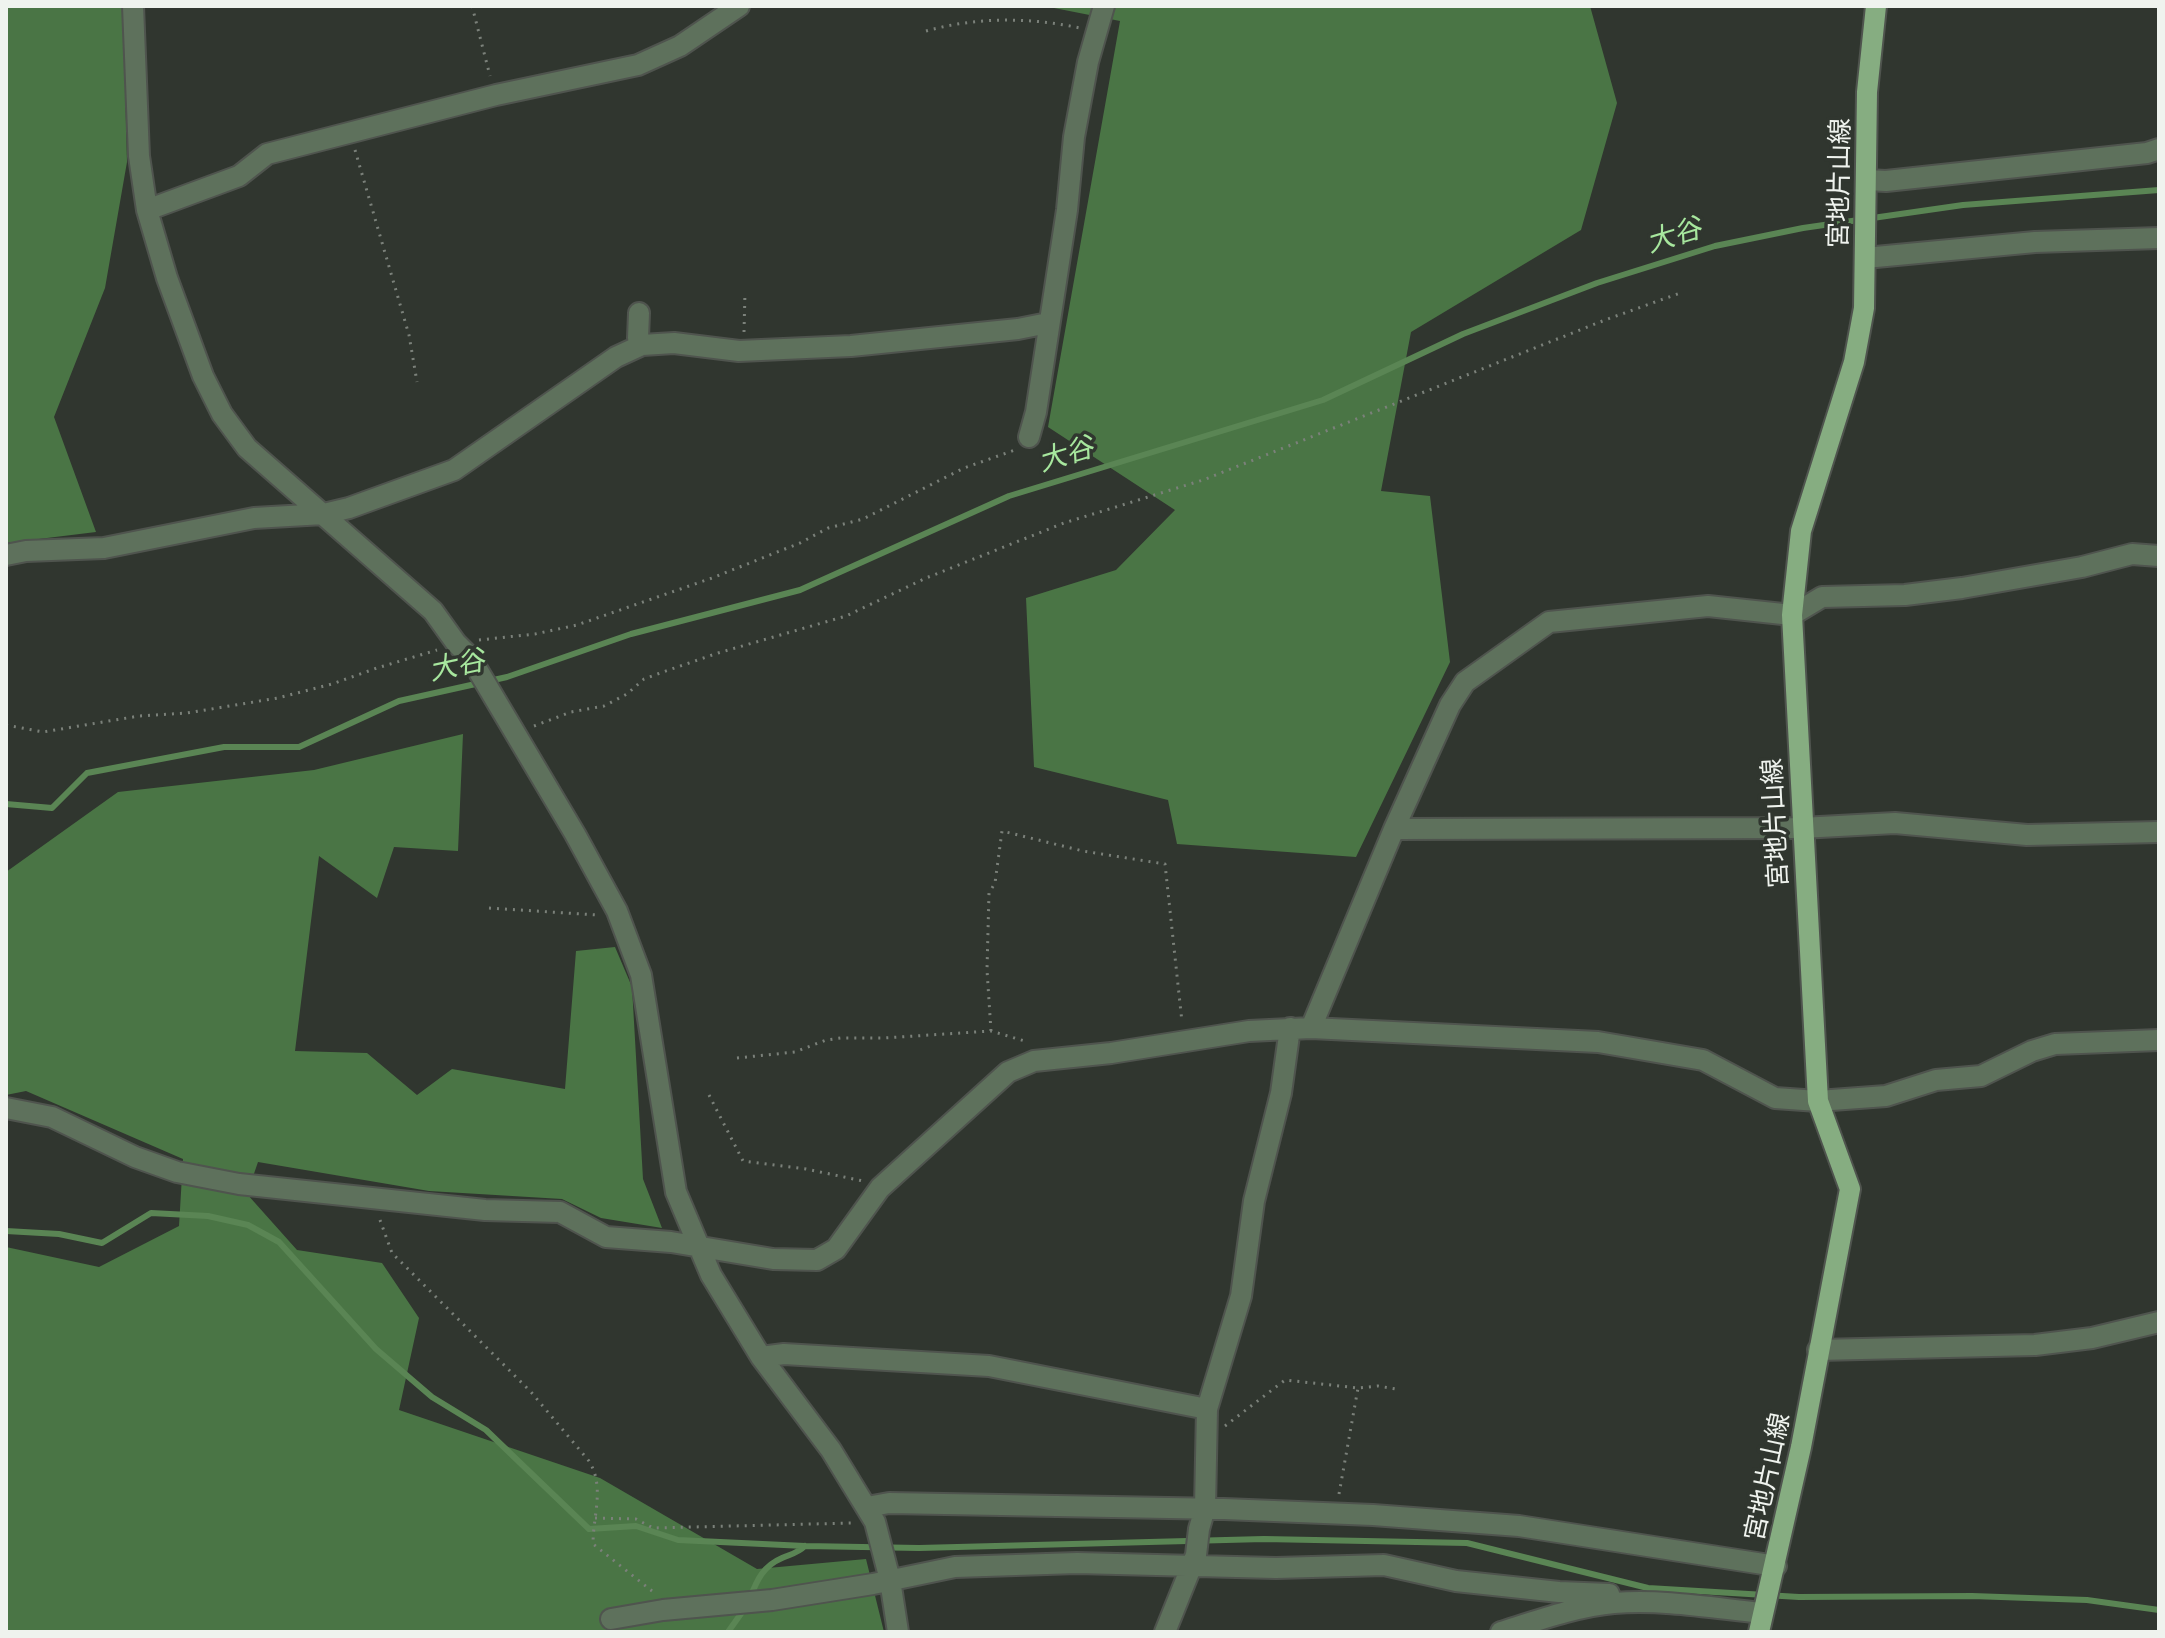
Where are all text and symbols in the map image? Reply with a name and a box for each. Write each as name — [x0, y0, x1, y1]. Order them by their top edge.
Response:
street label: 宮地片山線 — [1823, 118, 1857, 248]
water label: 大谷 — [1642, 212, 1706, 260]
water label: 大谷 — [1034, 431, 1098, 479]
water label: 大谷 — [426, 644, 488, 688]
street label: 宮地片山線 — [1757, 757, 1795, 889]
street label: 宮地片山線 — [1739, 1410, 1797, 1544]

